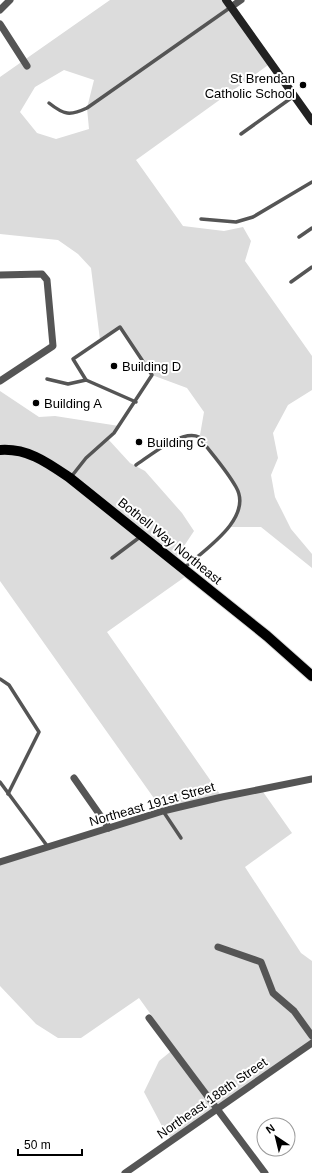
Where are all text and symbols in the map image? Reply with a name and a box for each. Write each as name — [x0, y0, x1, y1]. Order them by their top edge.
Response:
place label: St Brendan Catholic School — [205, 71, 295, 101]
marker: St Brendan Catholic School — [298, 80, 308, 90]
place label: Building D — [122, 359, 181, 374]
marker: Building D — [109, 361, 119, 371]
place label: Building A — [44, 396, 102, 411]
marker: Building A — [31, 398, 41, 408]
place label: Building C — [147, 435, 206, 450]
marker: Building C — [134, 437, 144, 447]
street label: Bothell Way Northeast — [115, 495, 225, 588]
street label: Northeast 191st Street — [87, 779, 217, 829]
street label: Northeast 188th Street — [154, 1054, 270, 1142]
north arrow — [256, 1117, 296, 1157]
scale bar — [18, 1131, 82, 1157]
text: 50 m — [24, 1138, 51, 1152]

